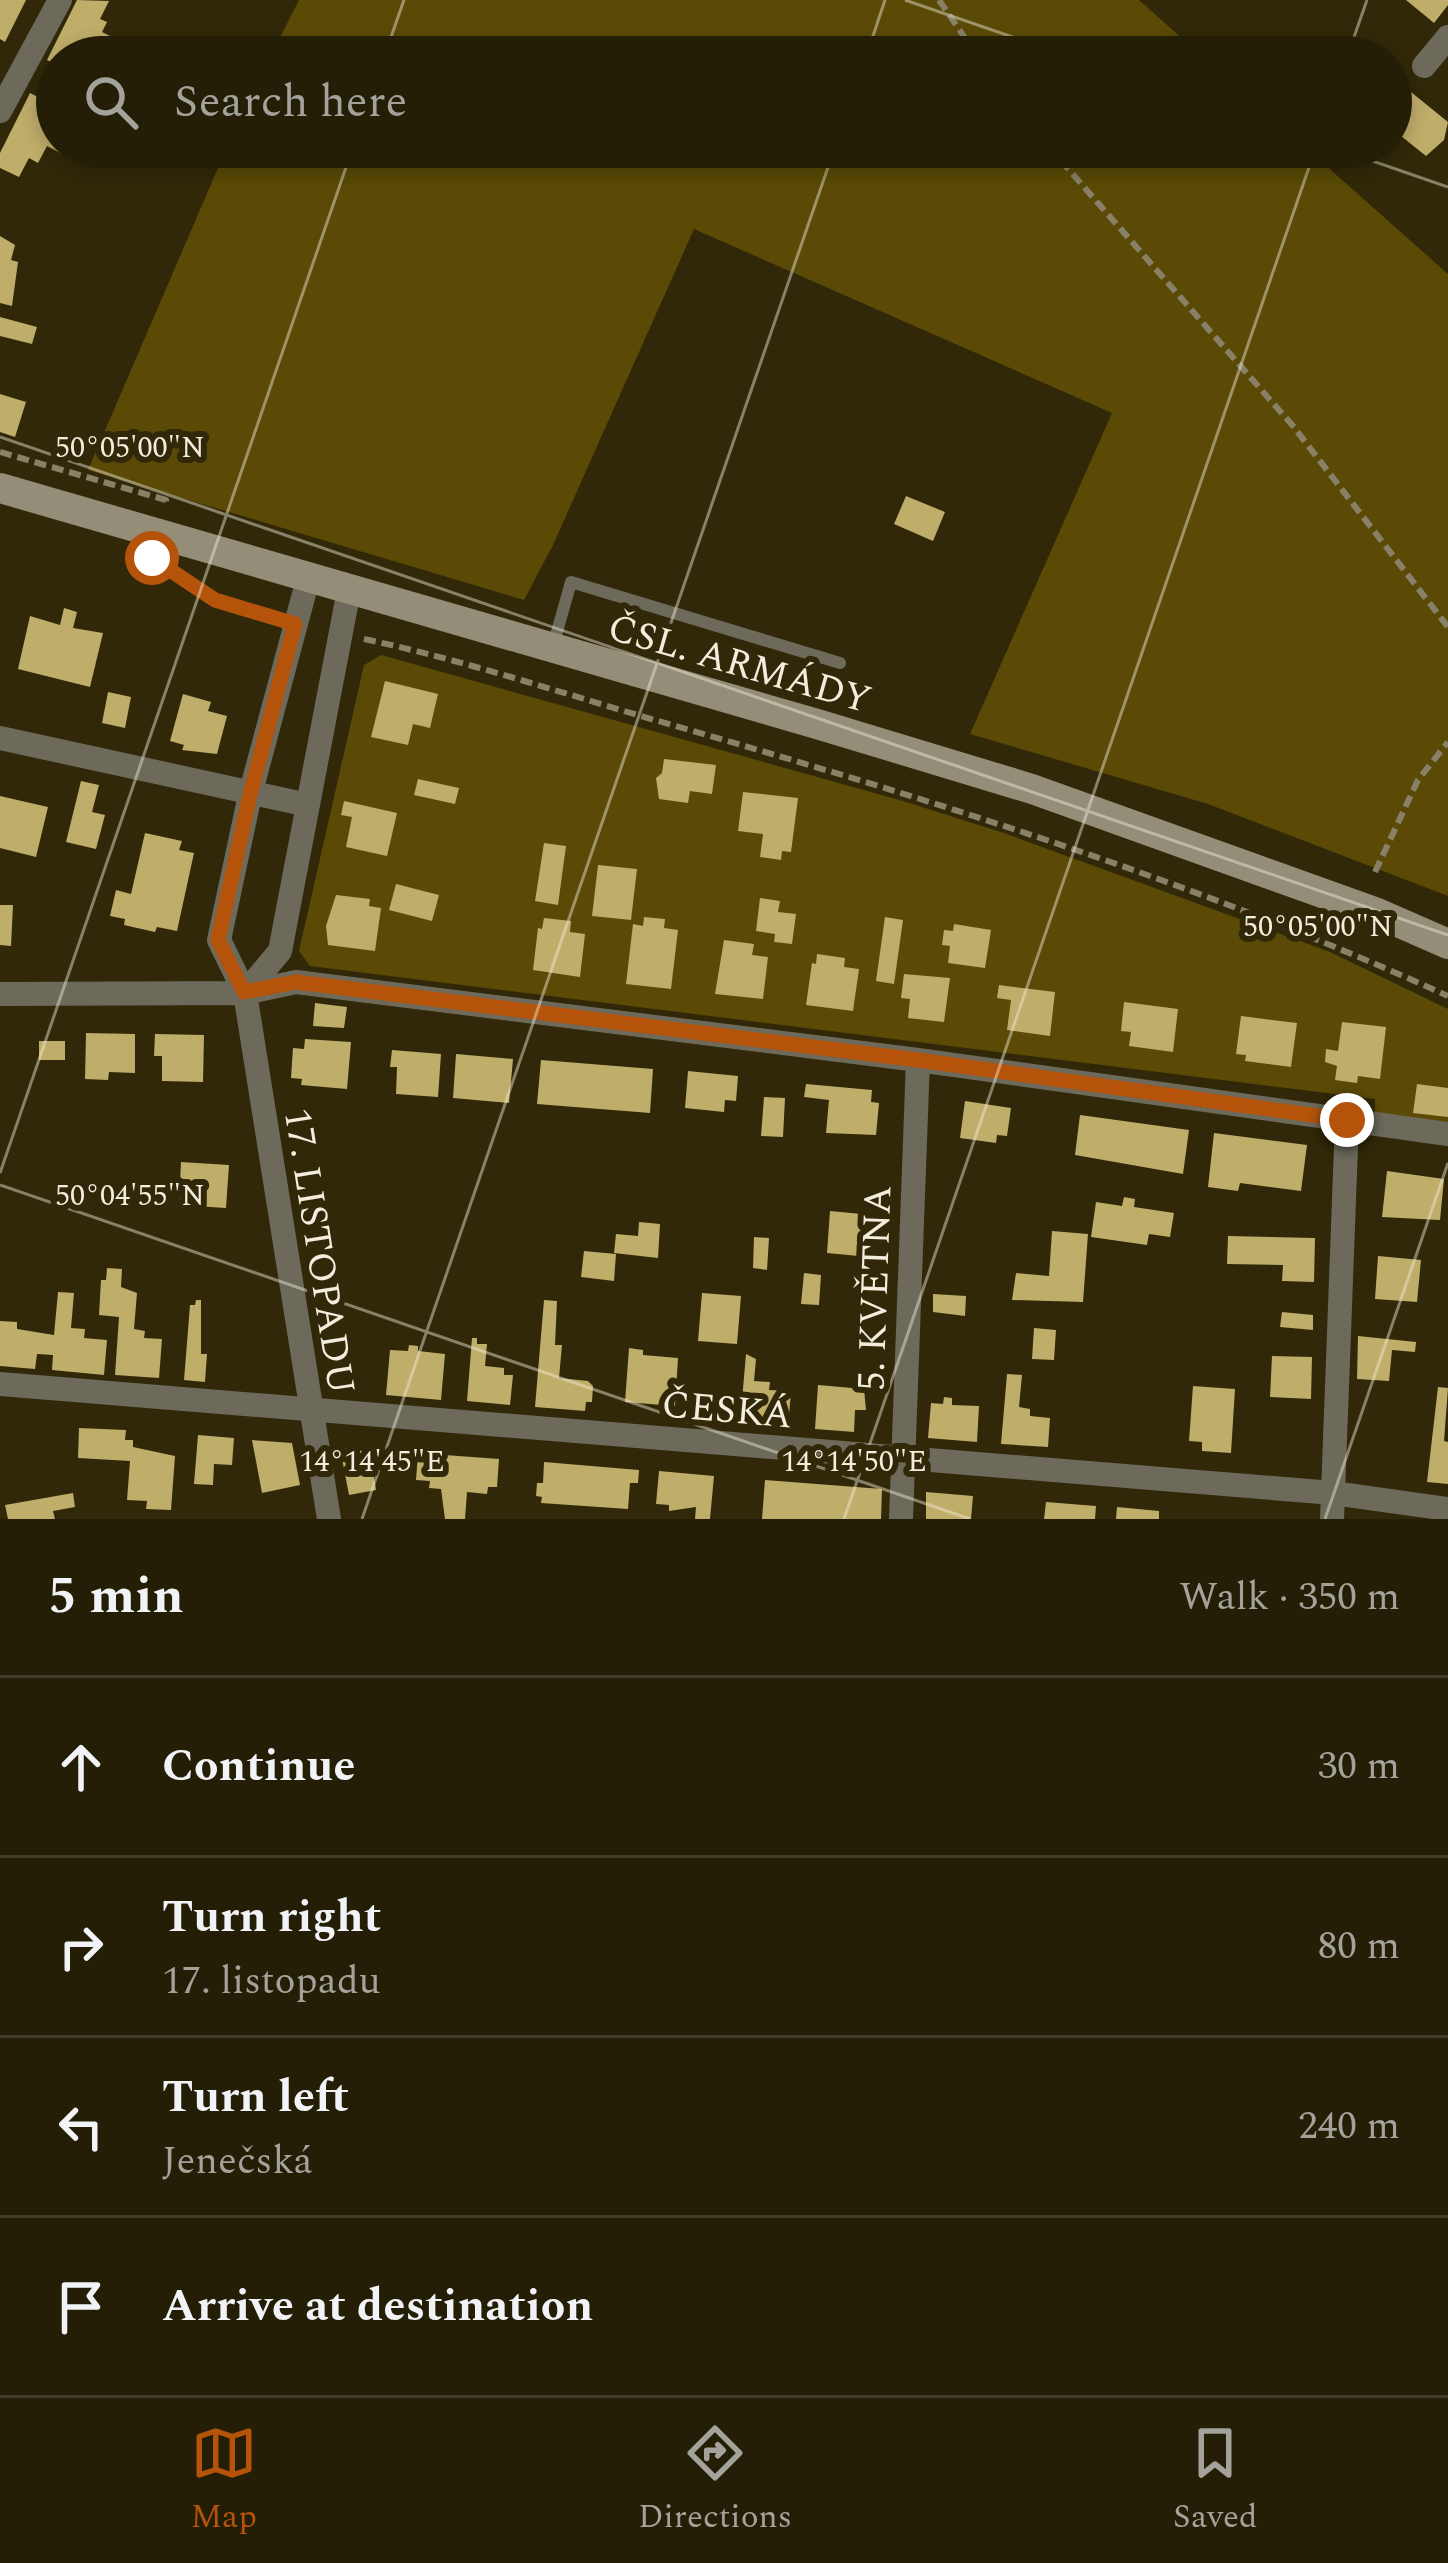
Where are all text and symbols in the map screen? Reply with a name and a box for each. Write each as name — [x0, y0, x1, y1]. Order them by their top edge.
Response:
search box — [36, 36, 1412, 168]
text: Search here — [174, 68, 407, 137]
icon: search — [78, 69, 144, 135]
text: 50°05'00"N — [55, 425, 205, 471]
route start — [125, 531, 179, 585]
street label: ČSL. ARMÁDY — [601, 599, 878, 730]
text: 50°05'00"N — [1243, 904, 1393, 950]
route end — [1320, 1093, 1374, 1147]
street label: 17. LISTOPADU — [267, 1104, 370, 1399]
text: 50°04'55"N — [55, 1173, 205, 1219]
street label: 5. KVĚTNA — [842, 1184, 909, 1392]
street label: ČESKÁ — [659, 1375, 794, 1446]
text: 14°14'45"E — [299, 1439, 445, 1485]
text: 14°14'50"E — [781, 1439, 927, 1485]
text: 5 min — [48, 1558, 184, 1636]
text: Walk · 350 m — [1179, 1568, 1400, 1627]
text: Continue — [162, 1732, 355, 1801]
icon: ahead — [48, 1734, 114, 1800]
text: 30 m — [1318, 1737, 1400, 1796]
text: Turn right — [162, 1883, 381, 1952]
icon: right — [48, 1914, 114, 1980]
text: 80 m — [1318, 1917, 1400, 1976]
text: 17. listopadu — [162, 1952, 381, 2011]
text: Turn left — [162, 2063, 349, 2132]
icon: left — [48, 2094, 114, 2160]
text: 240 m — [1298, 2097, 1400, 2156]
text: Jenečská — [162, 2132, 313, 2191]
text: Arrive at destination — [162, 2272, 593, 2341]
icon: arrive — [48, 2274, 114, 2340]
tab: Map — [190, 2420, 257, 2542]
tab: Directions — [638, 2420, 792, 2542]
tab: Saved — [1173, 2420, 1258, 2542]

